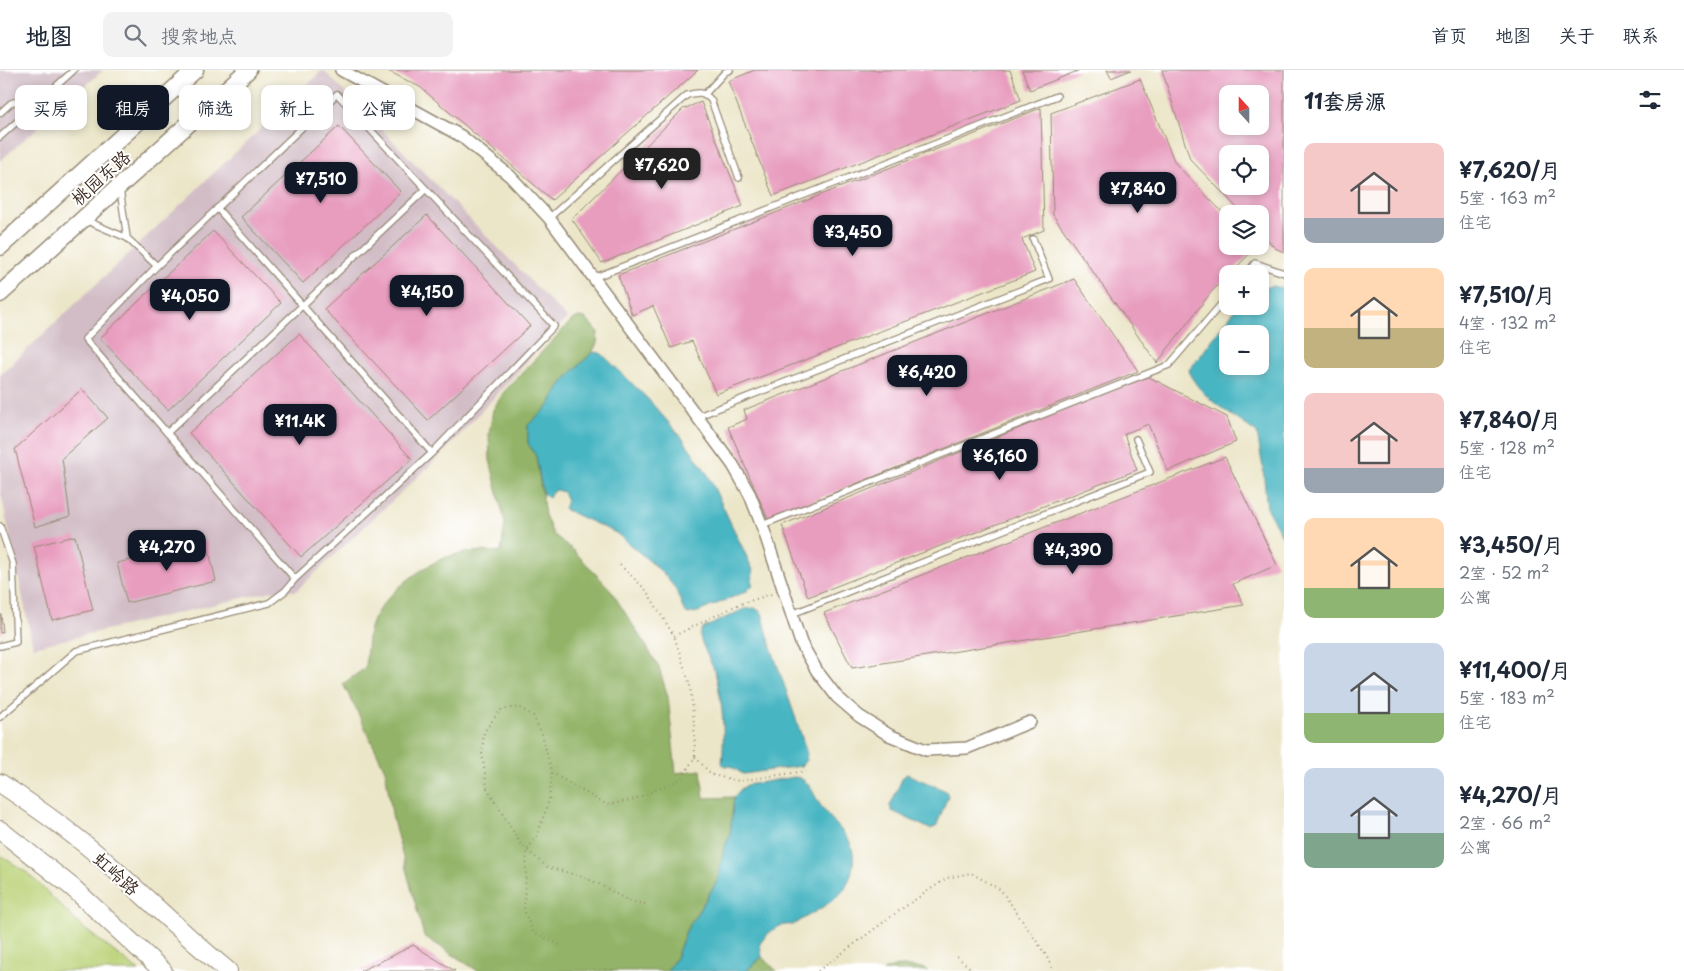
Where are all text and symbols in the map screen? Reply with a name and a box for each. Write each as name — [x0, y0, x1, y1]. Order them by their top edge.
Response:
search box — [103, 12, 453, 57]
text: 地图 — [25, 17, 73, 53]
icon: search — [121, 21, 149, 49]
text: 搜索地点 — [161, 21, 237, 49]
text: 首页 — [1431, 21, 1467, 48]
text: 地图 — [1495, 21, 1531, 48]
text: 关于 — [1559, 21, 1595, 48]
text: 联系 — [1623, 21, 1659, 48]
text: 11套房源 — [1304, 84, 1386, 116]
chip: 买房 — [15, 85, 87, 130]
chip: 租房 — [97, 85, 169, 130]
chip: 筛选 — [179, 85, 251, 130]
chip: 新上 — [261, 85, 333, 130]
chip: 公寓 — [343, 85, 415, 130]
north arrow — [1219, 85, 1269, 135]
map controls — [1219, 85, 1269, 375]
icon: filters — [1636, 86, 1664, 114]
street label: 桃园东路 — [64, 143, 136, 211]
button: locate — [1219, 145, 1269, 195]
pin: ¥7,620 — [621, 148, 703, 190]
text: ¥7,620 — [634, 152, 690, 176]
text: ¥7,620/月 — [1459, 153, 1561, 185]
pin: ¥7,510 — [280, 162, 362, 204]
icon: home — [1344, 163, 1404, 223]
text: ¥7,510 — [295, 166, 347, 190]
pin: ¥7,840 — [1097, 172, 1179, 214]
text: ¥7,840 — [1110, 176, 1166, 200]
text: 5室 · 163 m² — [1459, 185, 1556, 209]
button: layers — [1219, 205, 1269, 255]
text: 住宅 — [1459, 209, 1491, 233]
pin: ¥3,450 — [812, 214, 894, 257]
text: ¥3,450 — [824, 219, 882, 243]
button: + — [1219, 265, 1269, 315]
pin: ¥4,150 — [386, 274, 468, 317]
pin: ¥4,050 — [149, 278, 231, 321]
text: ¥7,510/月 — [1459, 278, 1555, 310]
text: ¥4,150 — [401, 279, 453, 303]
text: ¥4,050 — [161, 283, 219, 307]
icon: home — [1344, 288, 1404, 348]
text: 4室 · 132 m² — [1459, 310, 1557, 334]
button: − — [1219, 325, 1269, 375]
text: 住宅 — [1459, 334, 1491, 358]
pin: ¥6,420 — [886, 354, 968, 397]
text: ¥6,420 — [898, 359, 956, 383]
text: ¥7,840/月 — [1459, 403, 1561, 435]
pin: ¥11.4K — [259, 404, 341, 446]
text: ¥11.4K — [274, 408, 326, 432]
icon: home — [1344, 413, 1404, 473]
text: 5室 · 128 m² — [1459, 435, 1555, 459]
pin: ¥6,160 — [959, 438, 1041, 481]
text: ¥6,160 — [973, 443, 1027, 467]
text: 住宅 — [1459, 459, 1491, 483]
text: ¥3,450/月 — [1459, 528, 1563, 560]
pin: ¥4,270 — [126, 530, 208, 572]
pin: ¥4,390 — [1032, 532, 1114, 575]
text: ¥4,270 — [139, 534, 195, 558]
text: ¥4,390 — [1045, 537, 1101, 561]
icon: home — [1344, 538, 1404, 598]
text: 2室 · 52 m² — [1459, 560, 1550, 584]
text: 公寓 — [1459, 584, 1491, 608]
text: ¥11,400/月 — [1459, 653, 1571, 685]
icon: home — [1344, 663, 1404, 723]
text: 5室 · 183 m² — [1459, 685, 1555, 709]
text: 住宅 — [1459, 709, 1491, 733]
text: ¥4,270/月 — [1459, 778, 1562, 810]
icon: home — [1344, 788, 1404, 848]
text: 2室 · 66 m² — [1459, 810, 1551, 834]
text: 公寓 — [1459, 834, 1491, 858]
street label: 虹岭路 — [88, 845, 146, 901]

